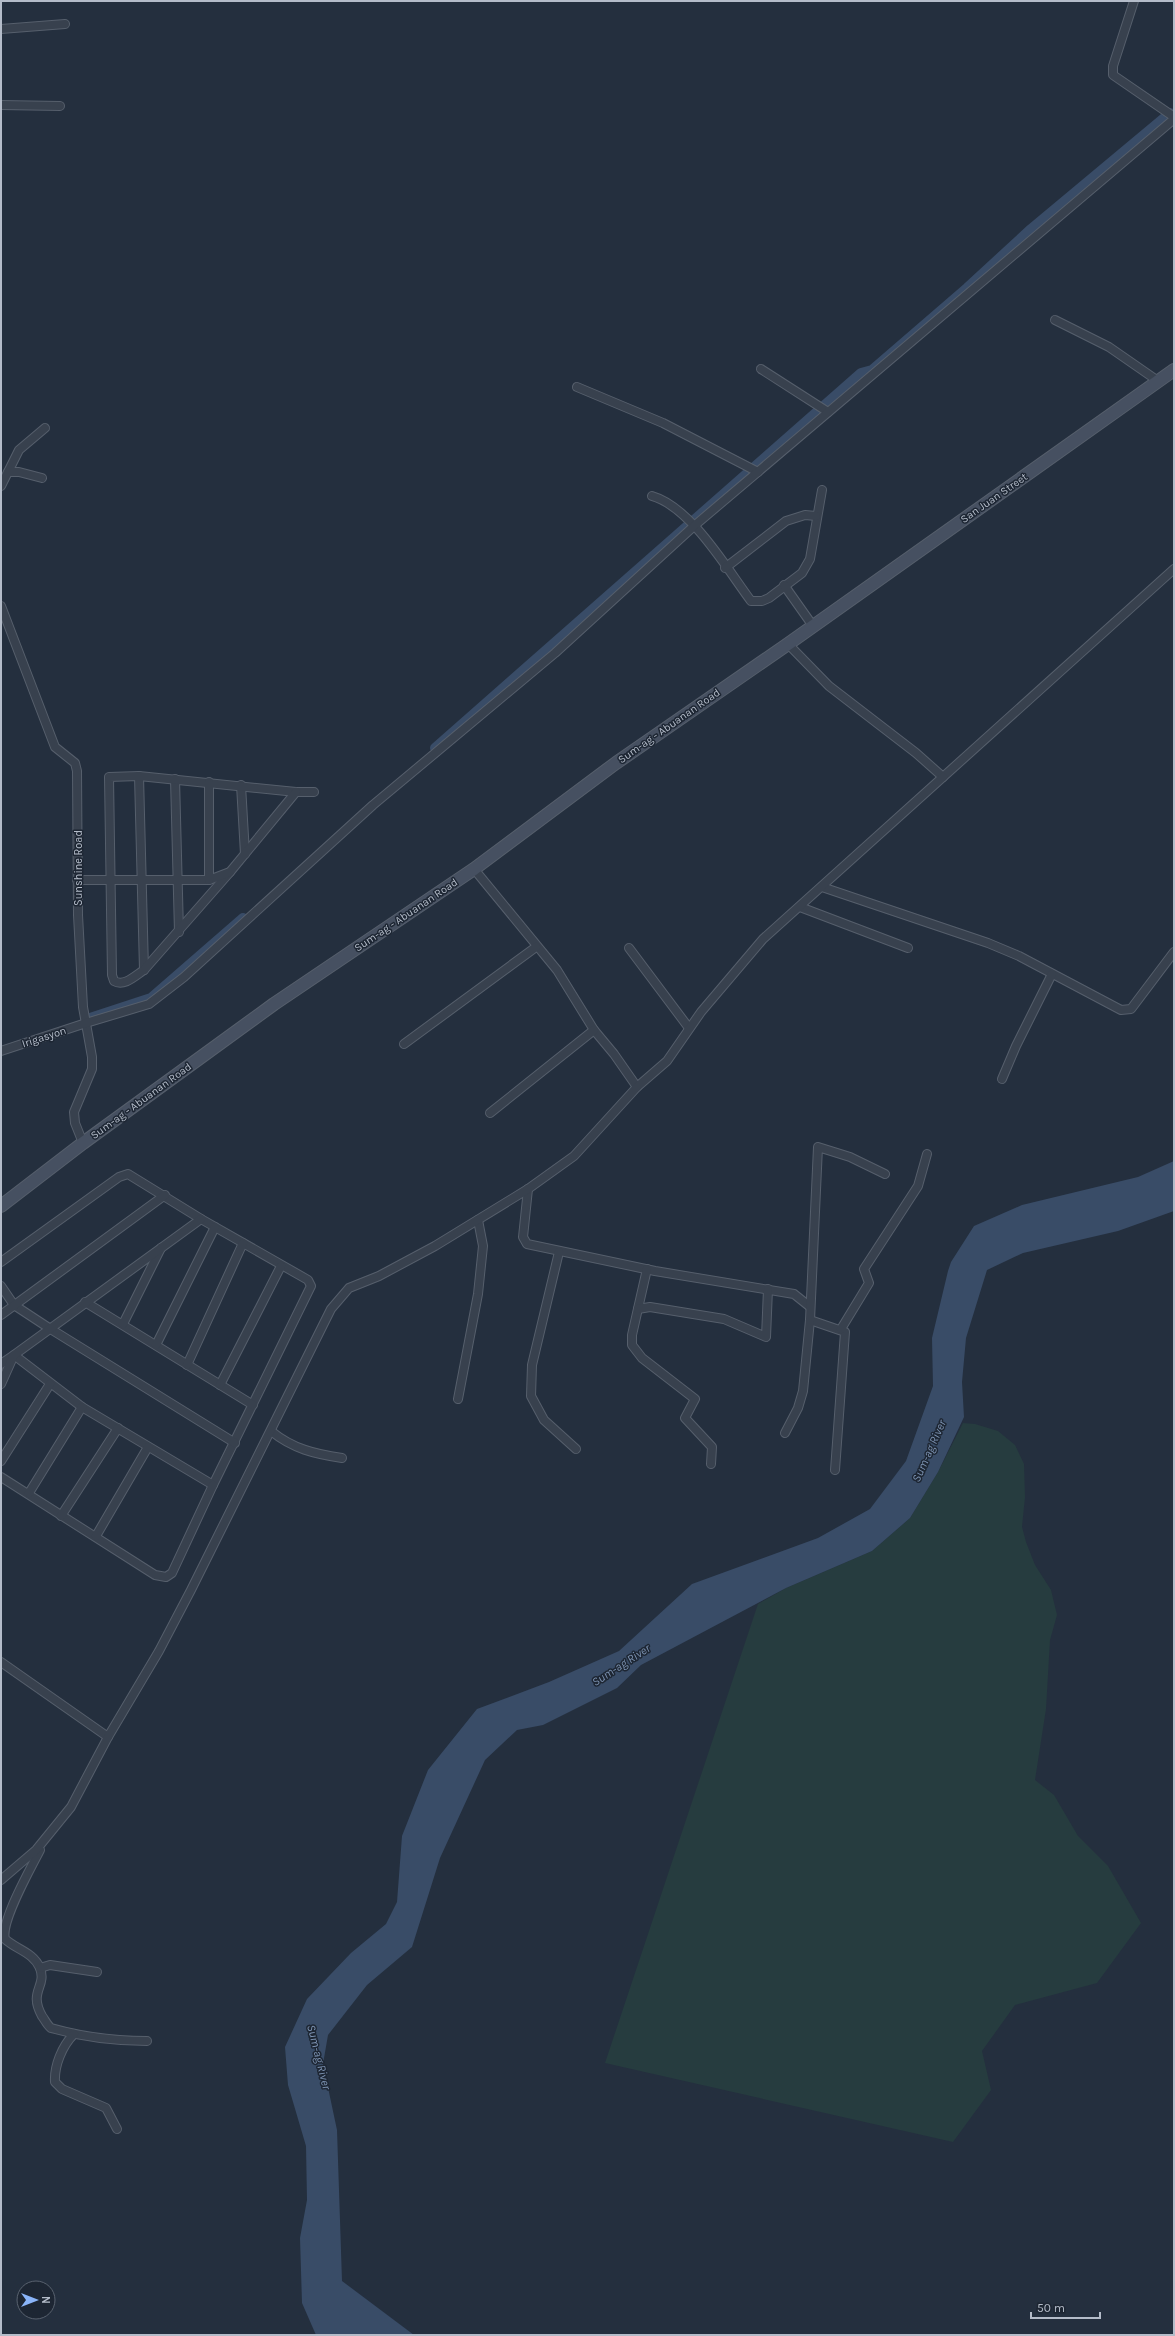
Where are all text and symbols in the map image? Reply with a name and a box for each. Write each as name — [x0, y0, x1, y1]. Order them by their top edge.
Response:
street label: San Juan Street — [958, 470, 1030, 526]
street label: Sum-ag - Abuanan Road — [615, 686, 723, 766]
street label: Sunshine Road — [72, 830, 85, 906]
street label: Sum-ag - Abuanan Road — [352, 876, 460, 954]
street label: Irigasyon — [20, 1024, 68, 1050]
street label: Sum-ag - Abuanan Road — [88, 1060, 194, 1142]
water label: Sum-ag River — [909, 1417, 949, 1484]
water label: Sum-ag River — [589, 1641, 653, 1689]
water label: Sum-ag River — [304, 2023, 334, 2092]
north arrow — [16, 2280, 56, 2320]
scale bar — [1031, 2294, 1100, 2320]
text: N — [39, 2296, 52, 2304]
text: 50 m — [1037, 2301, 1065, 2315]

